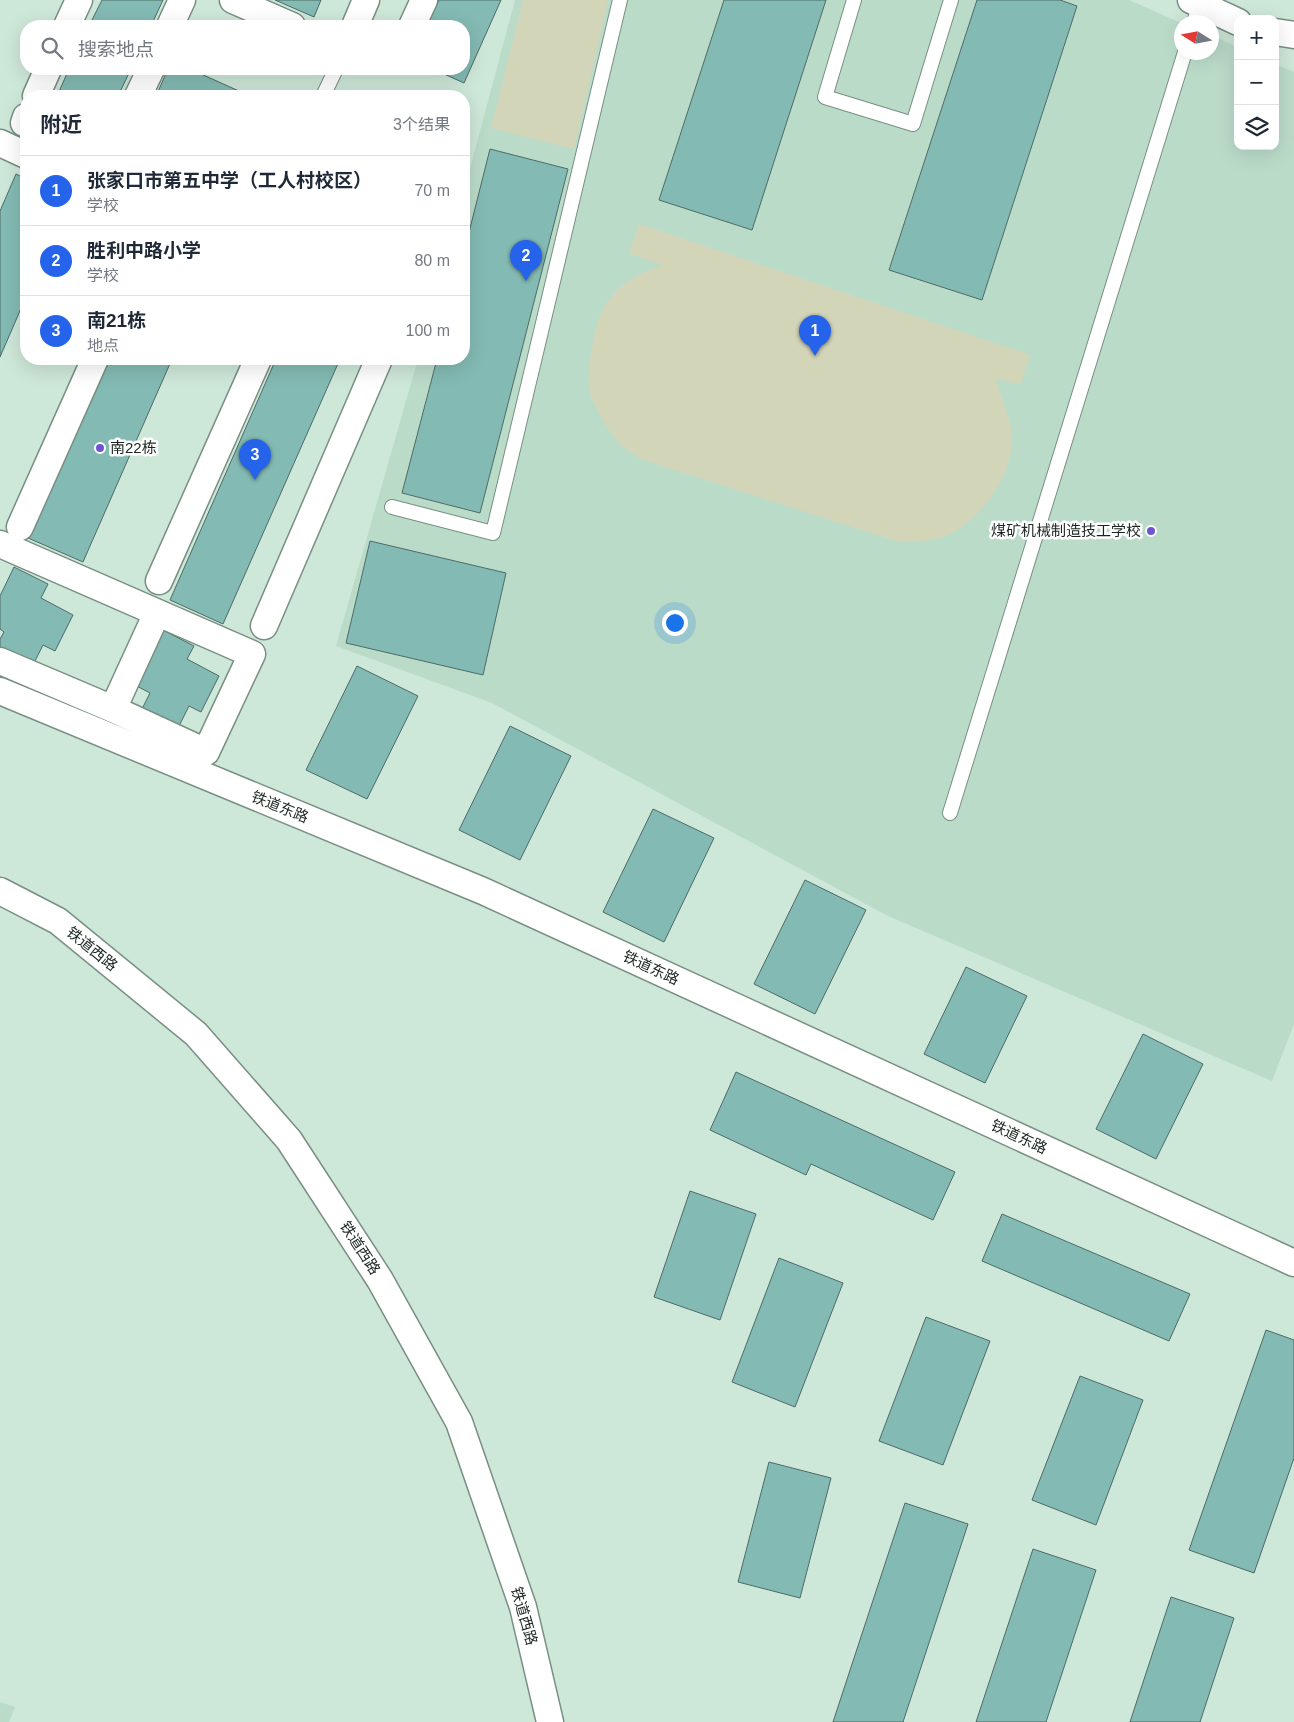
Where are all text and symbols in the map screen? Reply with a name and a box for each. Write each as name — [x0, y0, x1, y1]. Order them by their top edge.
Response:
north arrow — [1174, 15, 1219, 60]
map controls — [1234, 15, 1279, 150]
button: + — [1234, 15, 1279, 60]
search box — [20, 20, 470, 75]
icon: search — [38, 34, 66, 62]
text: 搜索地点 — [78, 39, 154, 60]
button: − — [1234, 60, 1279, 105]
button: layers — [1234, 105, 1279, 150]
text: 附近 — [40, 113, 82, 136]
text: 3个结果 — [393, 116, 450, 133]
text: 张家口市第五中学（工人村校区） — [87, 170, 372, 191]
text: 1 — [52, 182, 60, 199]
text: 70 m — [414, 182, 450, 199]
text: 学校 — [87, 197, 119, 214]
text: 胜利中路小学 — [87, 240, 201, 261]
pin: 2 — [510, 240, 542, 281]
text: 2 — [52, 252, 60, 269]
text: 80 m — [414, 252, 450, 269]
text: 学校 — [87, 267, 119, 284]
text: 南21栋 — [87, 310, 146, 331]
pin: 1 — [799, 315, 831, 356]
text: 3 — [52, 322, 60, 339]
text: 100 m — [406, 322, 450, 339]
text: 地点 — [87, 337, 119, 354]
place label: 南22栋 — [110, 439, 157, 456]
pin: 3 — [239, 439, 271, 480]
marker: 南22栋 — [94, 442, 106, 454]
place label: 煤矿机械制造技工学校 — [991, 522, 1141, 539]
marker: 煤矿机械制造技工学校 — [1145, 525, 1157, 537]
your location — [662, 610, 688, 636]
street label: 铁道东路 — [249, 787, 311, 826]
street label: 铁道西路 — [64, 923, 121, 974]
street label: 铁道东路 — [620, 947, 682, 988]
street label: 铁道东路 — [988, 1116, 1050, 1157]
street label: 铁道西路 — [337, 1218, 384, 1278]
street label: 铁道西路 — [508, 1585, 541, 1647]

